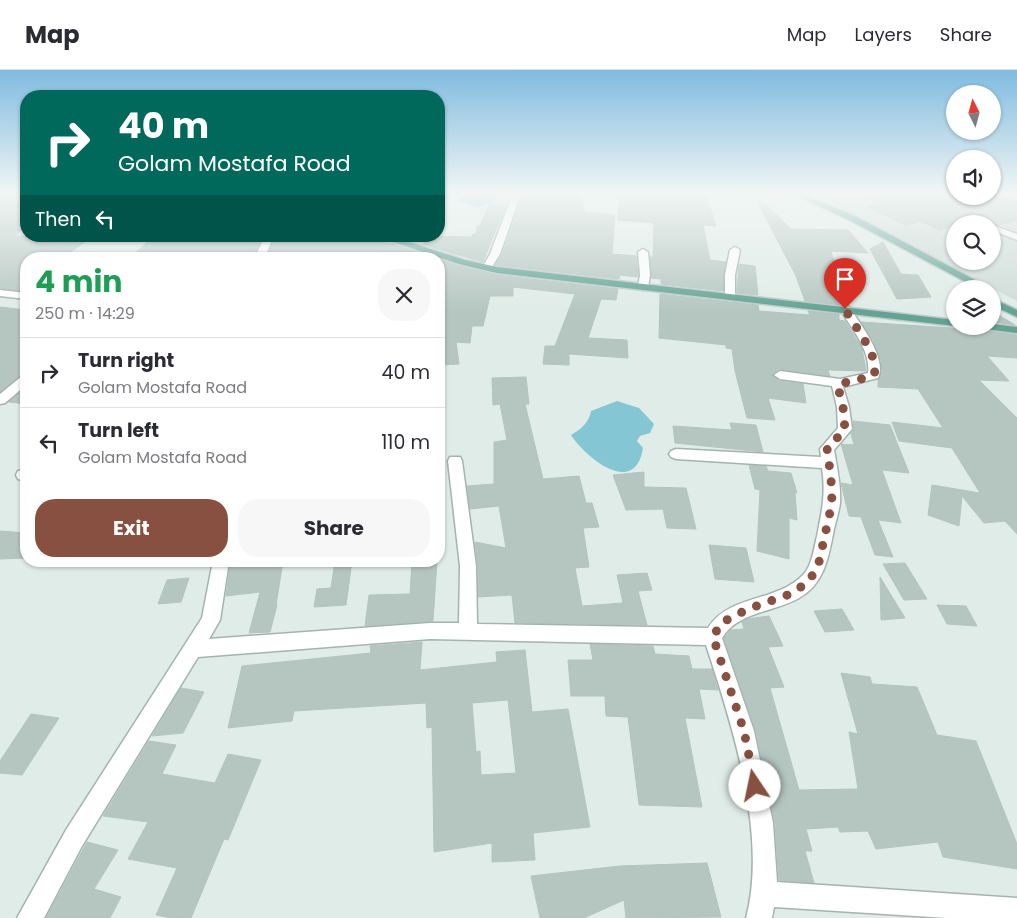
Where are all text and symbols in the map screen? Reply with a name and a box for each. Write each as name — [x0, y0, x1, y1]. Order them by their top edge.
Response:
text: Map — [25, 18, 80, 51]
text: Map — [787, 22, 827, 47]
text: Layers — [855, 22, 912, 47]
text: Share — [940, 22, 992, 47]
north arrow — [946, 85, 1001, 140]
map controls — [946, 85, 1001, 335]
text: 40 m — [118, 101, 209, 150]
icon: right — [35, 110, 100, 175]
text: Golam Mostafa Road — [118, 148, 351, 179]
button: sound — [946, 150, 1001, 205]
icon: left — [91, 205, 119, 233]
text: Then — [35, 206, 81, 233]
button: search — [946, 215, 1001, 270]
pin — [824, 258, 866, 309]
text: 4 min — [35, 260, 123, 303]
icon: arrive — [831, 265, 859, 293]
button: close — [378, 269, 430, 321]
button: layers — [946, 280, 1001, 335]
text: 250 m · 14:29 — [35, 302, 135, 325]
text: Turn right — [78, 347, 174, 374]
icon: right — [35, 359, 63, 387]
text: 40 m — [381, 359, 430, 386]
text: Golam Mostafa Road — [78, 376, 247, 399]
text: Turn left — [78, 417, 159, 444]
icon: left — [35, 429, 63, 457]
text: 110 m — [381, 429, 430, 456]
text: Golam Mostafa Road — [78, 446, 247, 469]
button: Exit — [35, 499, 228, 557]
button: Share — [238, 499, 430, 557]
position arrow — [728, 759, 780, 811]

